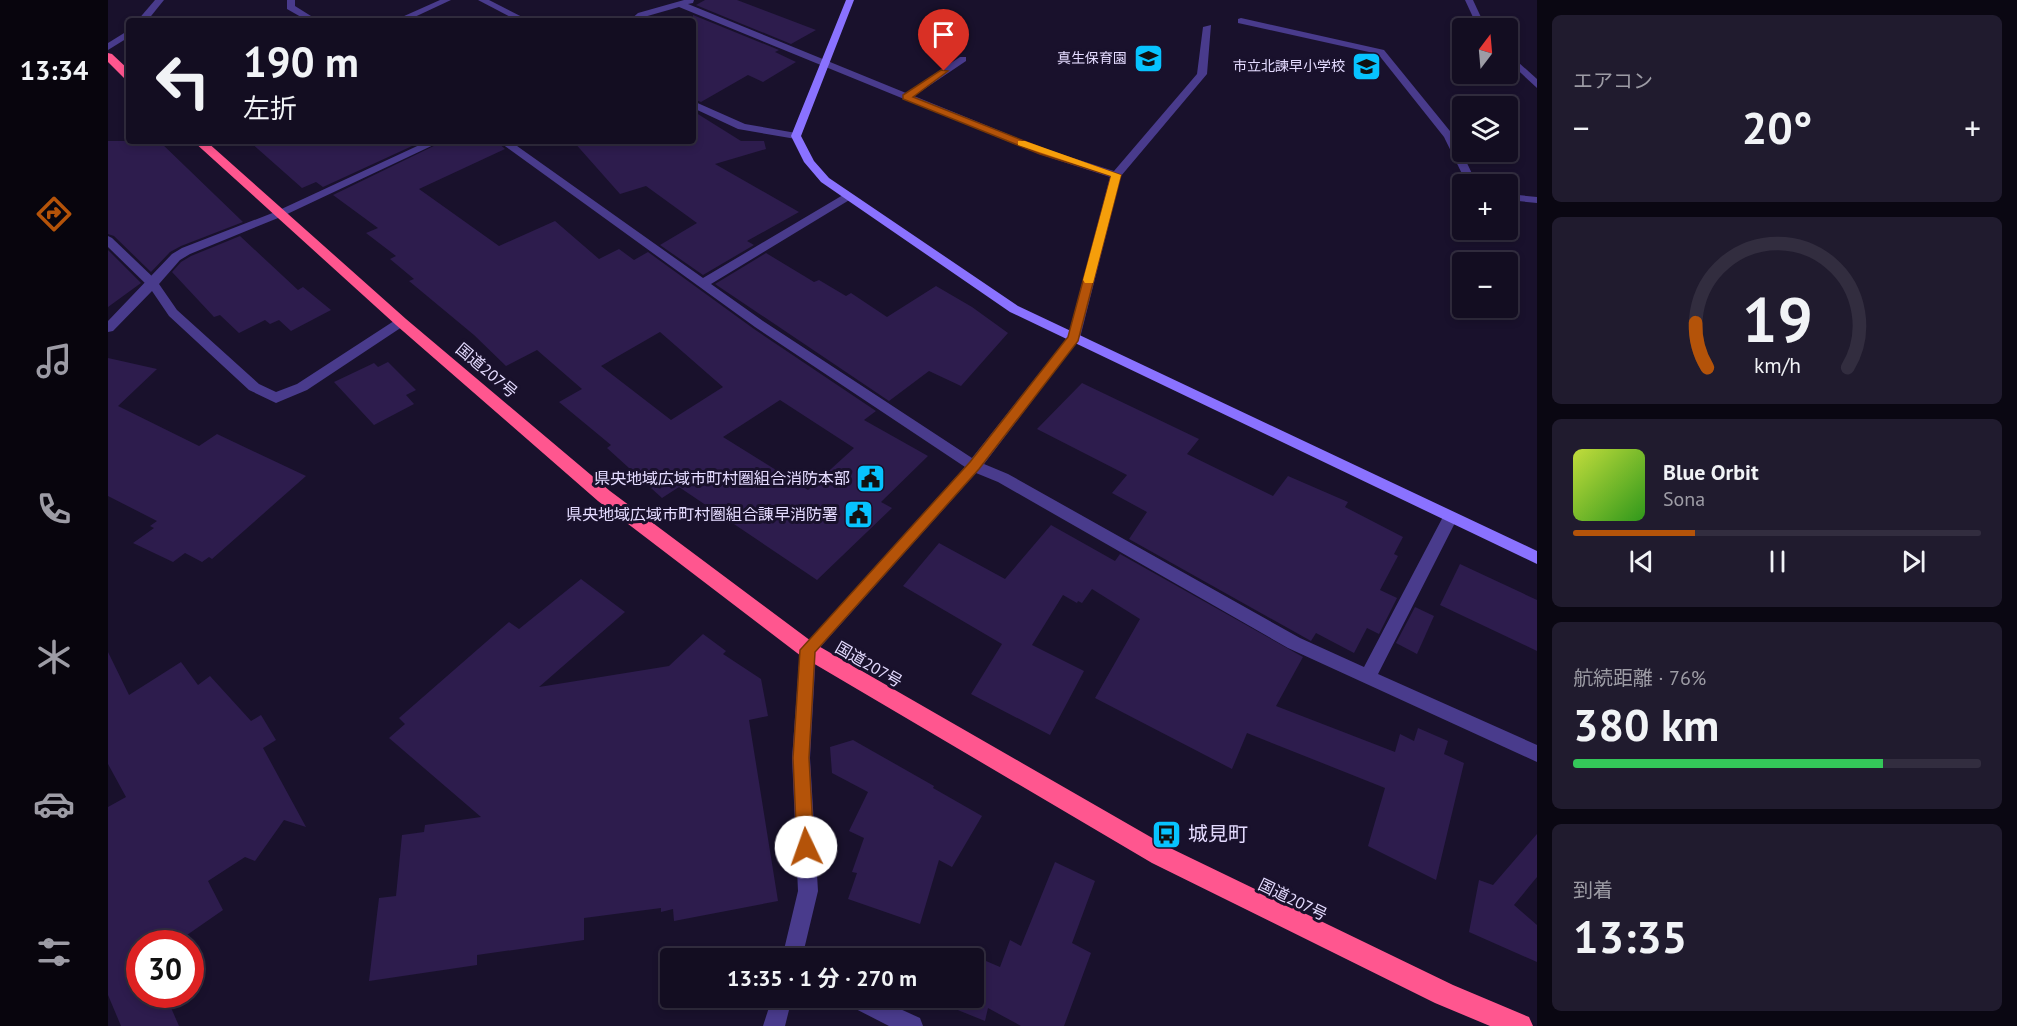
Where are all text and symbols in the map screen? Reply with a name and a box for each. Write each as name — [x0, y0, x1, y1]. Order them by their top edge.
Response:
pin — [918, 9, 969, 71]
icon: arrive — [927, 18, 960, 51]
north arrow — [1452, 18, 1518, 84]
map controls — [1452, 18, 1518, 318]
text: 190 m — [243, 34, 359, 89]
icon: left — [144, 42, 222, 120]
school or university icon: 真生保育園 — [1132, 42, 1164, 74]
place label: 真生保育園 — [1057, 49, 1127, 67]
school or university icon: 市立北諫早小学校 — [1350, 50, 1382, 82]
text: 13:34 — [20, 53, 88, 87]
place label: 市立北諫早小学校 — [1233, 57, 1345, 75]
text: エアコン — [1573, 68, 1653, 94]
text: 左折 — [243, 91, 297, 125]
button: layers — [1452, 96, 1518, 162]
text: 20° — [1742, 98, 1812, 156]
text: − — [1573, 106, 1590, 149]
text: + — [1964, 106, 1981, 149]
button: + — [1452, 174, 1518, 240]
icon: directions — [33, 193, 75, 235]
button: − — [1452, 252, 1518, 318]
text: 19 — [1742, 278, 1812, 359]
street label: 国道207号 — [452, 339, 522, 401]
icon: music — [33, 340, 75, 382]
text: km/h — [1753, 351, 1800, 379]
text: Blue Orbit — [1663, 458, 1759, 486]
public building icon: 県央地域広域市町村圏組合消防本部 — [855, 462, 887, 494]
place label: 県央地域広域市町村圏組合消防本部 — [594, 468, 850, 488]
text: Sona — [1663, 486, 1705, 512]
icon: phone — [33, 488, 75, 530]
public building icon: 県央地域広域市町村圏組合諌早消防署 — [843, 498, 875, 530]
place label: 県央地域広域市町村圏組合諌早消防署 — [566, 504, 838, 524]
icon: previous — [1625, 545, 1658, 578]
icon: pause — [1761, 545, 1794, 578]
icon: next — [1897, 545, 1930, 578]
icon: climate — [33, 636, 75, 678]
street label: 国道207号 — [832, 637, 906, 691]
text: 航続距離 · 76% — [1573, 665, 1706, 691]
text: 380 km — [1573, 695, 1719, 753]
icon: car — [33, 783, 75, 825]
position arrow — [774, 815, 838, 879]
bus stop icon: 城見町 — [1151, 818, 1183, 850]
place label: 城見町 — [1188, 821, 1248, 847]
street label: 国道207号 — [1255, 874, 1331, 924]
text: 到着 — [1573, 877, 1613, 903]
text: 13:35 — [1573, 907, 1687, 965]
speed limit sign: 30 — [126, 930, 204, 1008]
icon: filters — [33, 931, 75, 973]
text: 13:35 · 1 分 · 270 m — [727, 964, 917, 992]

